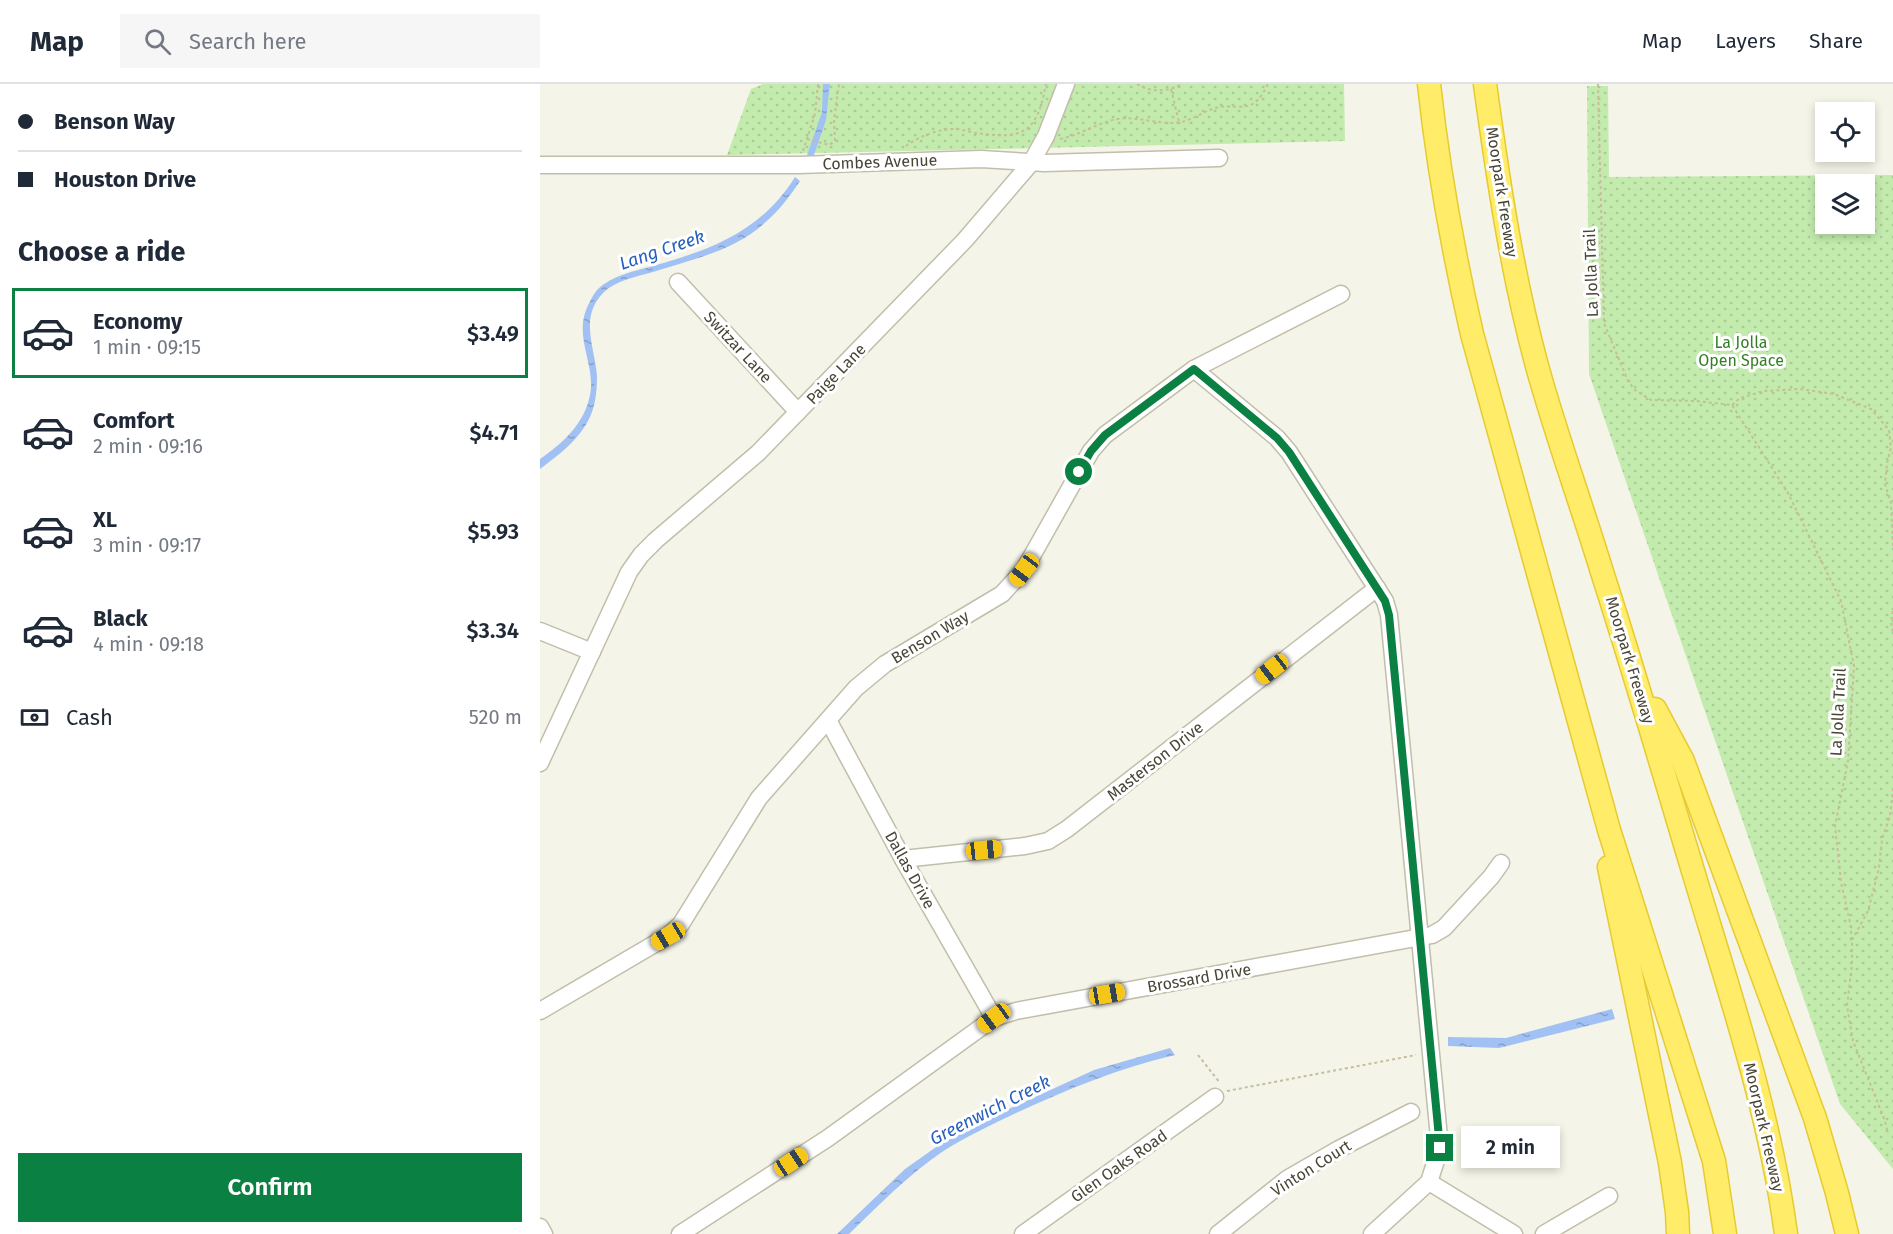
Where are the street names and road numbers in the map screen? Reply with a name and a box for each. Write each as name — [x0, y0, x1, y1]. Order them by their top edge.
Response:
street label: Moorpark Freeway — [1482, 125, 1522, 259]
street label: Combes Avenue — [822, 151, 938, 173]
street label: La Jolla Trail — [1580, 228, 1602, 318]
street label: Switzar Lane — [700, 307, 776, 387]
street label: Paige Lane — [802, 340, 870, 408]
street label: Moorpark Freeway — [1602, 594, 1658, 726]
street label: Benson Way — [888, 606, 972, 668]
street label: La Jolla Trail — [1826, 667, 1850, 757]
street label: Masterson Drive — [1103, 718, 1207, 804]
street label: Dallas Drive — [881, 828, 939, 912]
street label: Brossard Drive — [1146, 960, 1252, 996]
street label: Moorpark Freeway — [1740, 1061, 1788, 1194]
street label: Glen Oaks Road — [1067, 1126, 1171, 1206]
street label: Vinton Court — [1268, 1136, 1355, 1200]

